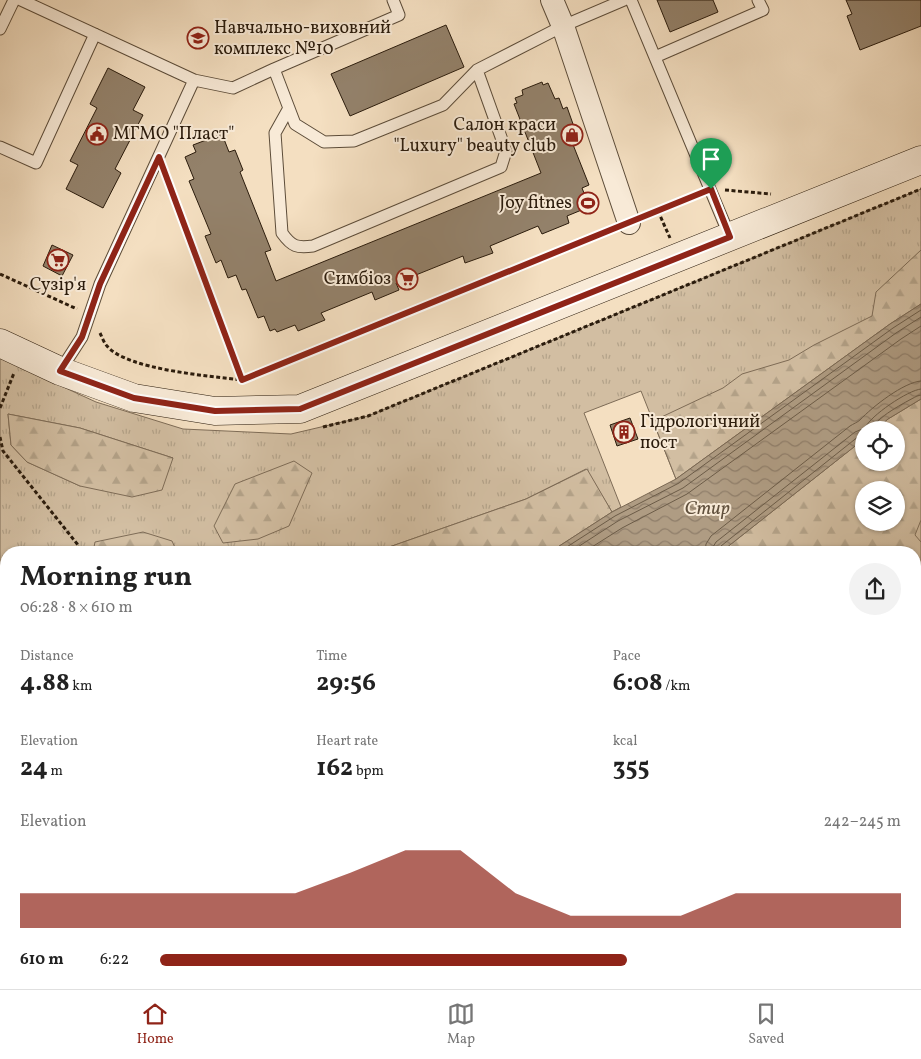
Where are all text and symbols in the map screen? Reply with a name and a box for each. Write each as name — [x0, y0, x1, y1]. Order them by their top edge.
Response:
place label: Навчально-виховний комплекс №10 — [214, 16, 391, 62]
school or university icon: Навчально-виховний комплекс №10 — [186, 26, 210, 50]
place label: Салон краси "Luxury" beauty club — [393, 113, 556, 159]
public building icon: МГМО "Пласт" — [85, 122, 109, 146]
place label: МГМО "Пласт" — [113, 122, 234, 147]
shop icon: Салон краси "Luxury" beauty club — [560, 123, 584, 147]
pin — [690, 138, 732, 189]
icon: arrive — [697, 145, 725, 173]
place label: Joy fitnes — [499, 191, 572, 216]
sports icon: Joy fitnes — [576, 191, 600, 215]
supermarket icon: Сузір'я — [46, 248, 70, 272]
place label: Симбіоз — [324, 267, 391, 292]
supermarket icon: Симбіоз — [395, 267, 419, 291]
place label: Сузір'я — [30, 273, 86, 298]
place label: Гідрологічний пост — [640, 410, 760, 456]
building icon: Гідрологічний пост — [612, 420, 636, 444]
map controls — [855, 421, 905, 531]
button: locate — [855, 421, 905, 471]
button: layers — [855, 481, 905, 531]
water label: Стир — [684, 496, 730, 522]
text: Morning run — [20, 558, 192, 597]
button: share — [849, 563, 901, 615]
text: 06:28 · 8 × 610 m — [20, 597, 133, 619]
text: Distance — [20, 647, 74, 666]
text: Time — [316, 647, 347, 666]
text: Pace — [613, 647, 641, 666]
text: 4.88 — [20, 666, 70, 701]
text: 29:56 — [316, 666, 376, 701]
text: 6:08 — [613, 666, 663, 701]
text: km — [70, 677, 92, 696]
text: /km — [663, 677, 690, 696]
text: Elevation — [20, 732, 78, 751]
text: Heart rate — [316, 732, 378, 751]
text: kcal — [613, 732, 638, 751]
text: 24 — [20, 751, 48, 786]
text: 162 — [316, 751, 353, 786]
text: 355 — [613, 751, 649, 786]
text: m — [48, 762, 63, 781]
text: bpm — [353, 762, 384, 781]
text: Elevation — [20, 811, 87, 833]
text: 242–245 m — [823, 811, 901, 833]
text: 610 m — [20, 949, 64, 971]
text: 6:22 — [100, 949, 129, 971]
tab: Home — [137, 1000, 174, 1049]
tab: Map — [447, 1000, 475, 1049]
tab: Saved — [748, 1000, 784, 1049]

